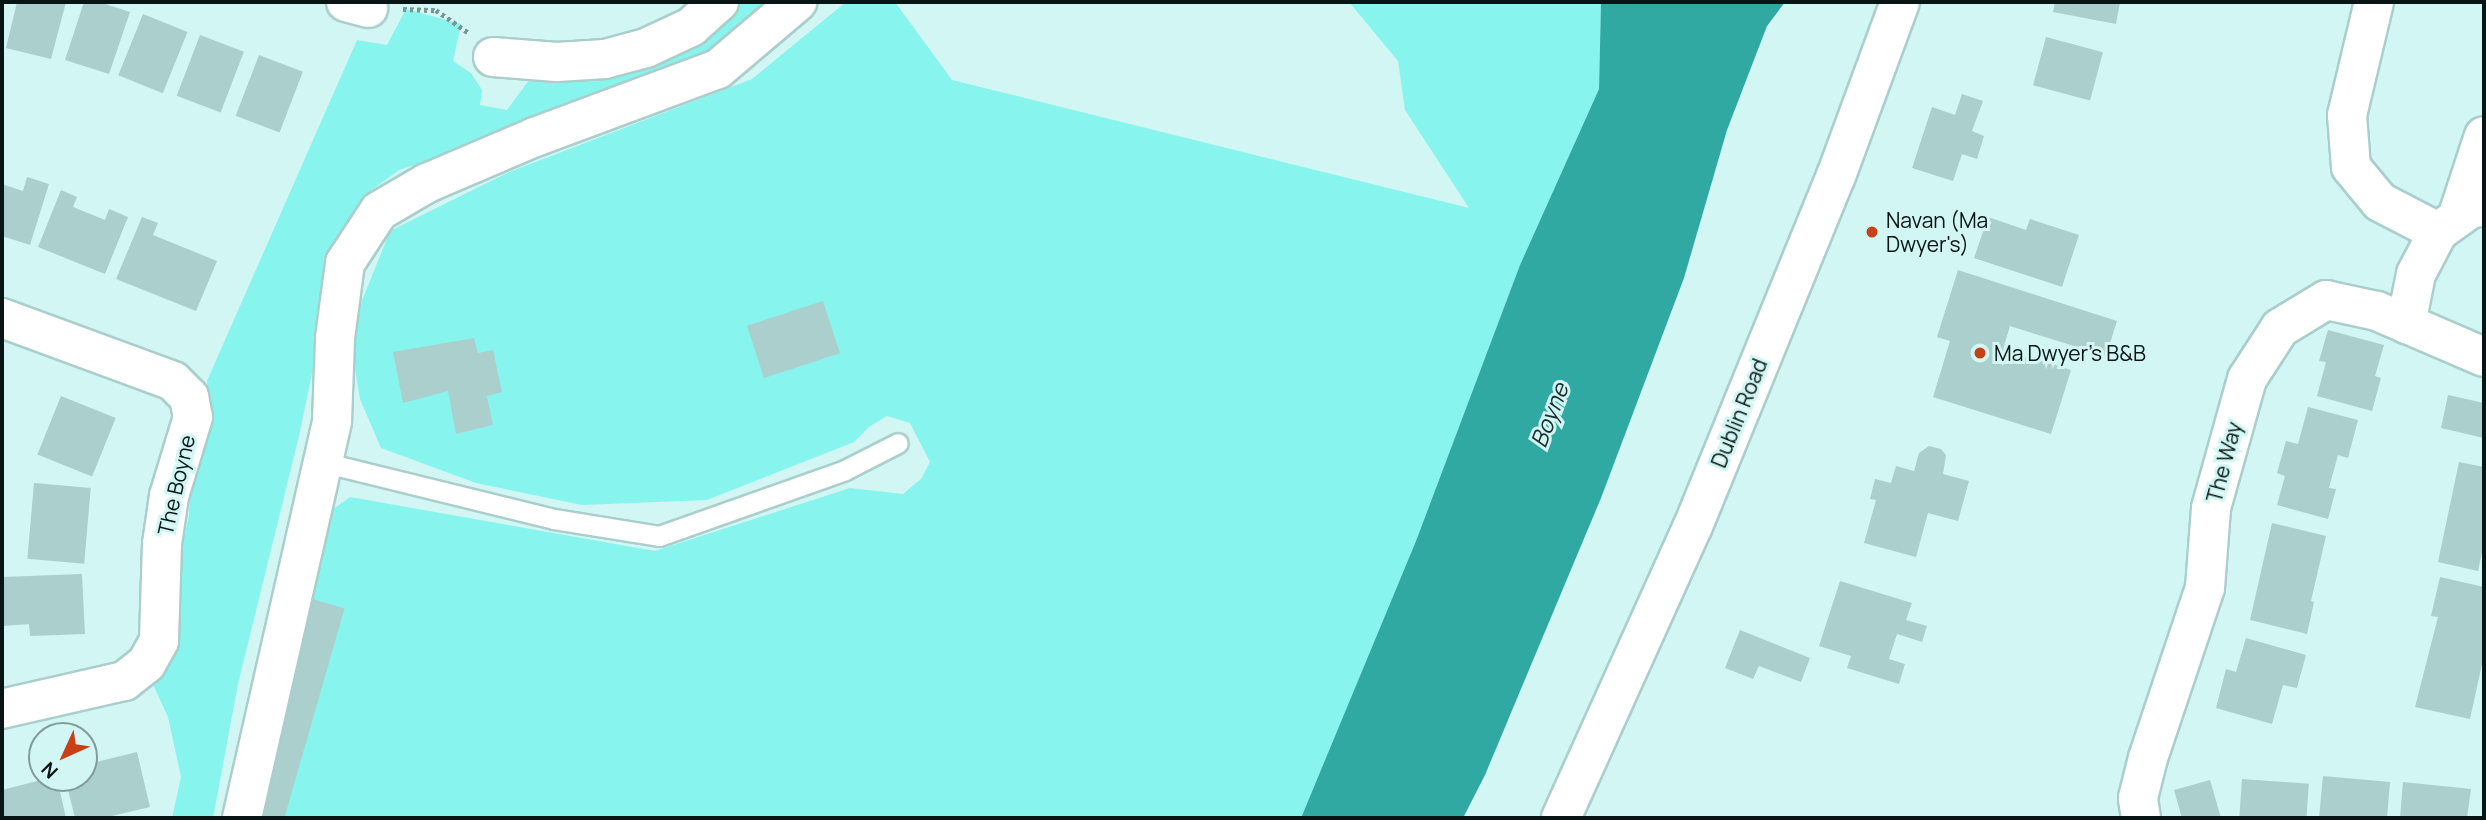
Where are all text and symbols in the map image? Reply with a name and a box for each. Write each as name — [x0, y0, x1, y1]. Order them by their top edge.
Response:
place label: Navan (Ma Dwyer's) — [1886, 207, 1988, 257]
marker: Navan (Ma Dwyer's) — [1864, 224, 1880, 240]
place label: Ma Dwyer's B&B — [1994, 340, 2146, 366]
marker: Ma Dwyer's B&B — [1972, 345, 1988, 361]
street label: Dublin Road — [1706, 355, 1772, 471]
water label: Boyne — [1524, 379, 1574, 451]
street label: The Way — [2201, 419, 2247, 505]
street label: The Boyne — [152, 432, 200, 538]
north arrow — [28, 722, 98, 792]
text: N — [36, 756, 64, 784]

